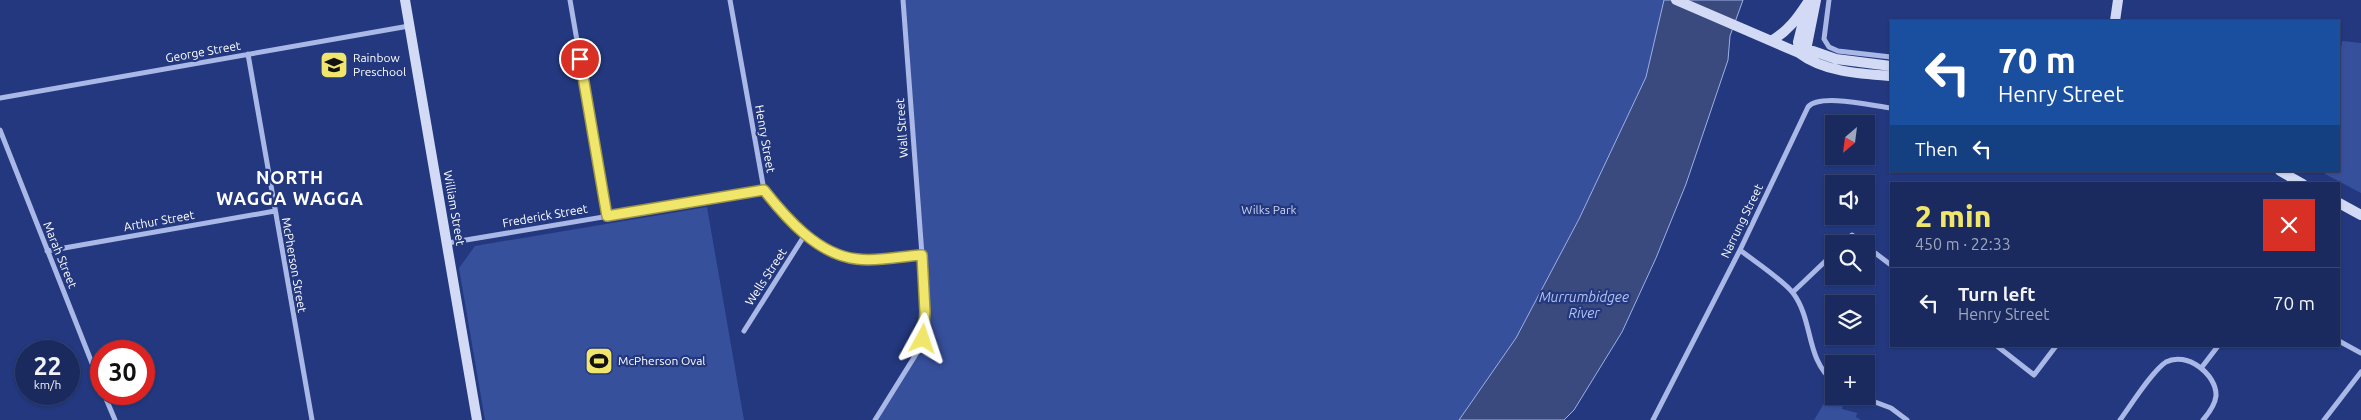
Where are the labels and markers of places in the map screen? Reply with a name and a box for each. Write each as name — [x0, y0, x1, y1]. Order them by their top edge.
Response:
pin — [559, 38, 601, 80]
school or university icon: Rainbow Preschool — [319, 50, 349, 80]
place label: Rainbow Preschool — [353, 51, 406, 78]
sports icon: McPherson Oval — [584, 346, 614, 376]
place label: McPherson Oval — [618, 354, 706, 367]

